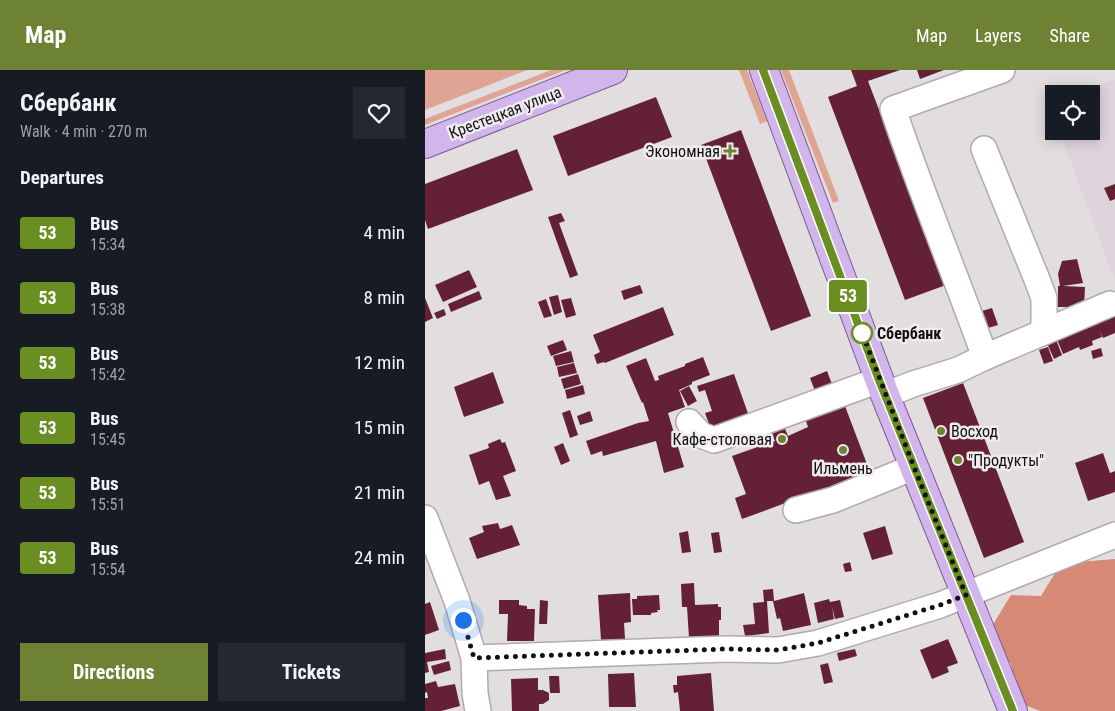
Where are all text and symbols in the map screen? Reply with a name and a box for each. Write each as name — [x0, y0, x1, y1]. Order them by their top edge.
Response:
text: Map — [25, 21, 66, 49]
text: Map — [916, 25, 947, 46]
text: Layers — [975, 25, 1022, 46]
text: Share — [1050, 25, 1090, 46]
street label: Крестецкая улица — [446, 82, 564, 143]
map controls — [1045, 85, 1100, 140]
button: locate — [1045, 85, 1100, 140]
button: heart — [353, 87, 405, 139]
text: Сбербанк — [20, 89, 117, 117]
text: Walk · 4 min · 270 m — [20, 122, 147, 141]
place label: Экономная — [645, 142, 720, 161]
marker: Экономная — [724, 145, 736, 157]
text: Departures — [20, 166, 104, 189]
text: Bus — [90, 212, 119, 235]
text: 4 min — [363, 221, 405, 244]
text: 53 — [38, 222, 57, 243]
text: 15:34 — [90, 235, 125, 254]
text: Bus — [90, 277, 119, 300]
line badge: 53 — [825, 280, 871, 312]
text: 53 — [839, 285, 857, 306]
text: 8 min — [363, 286, 405, 309]
text: 53 — [38, 287, 57, 308]
text: 15:38 — [90, 300, 125, 319]
marker: Сбербанк — [851, 322, 873, 344]
place label: Сбербанк — [877, 324, 941, 343]
text: Bus — [90, 342, 119, 365]
text: 12 min — [354, 351, 405, 374]
text: 53 — [38, 352, 57, 373]
text: 15:42 — [90, 365, 125, 384]
text: Bus — [90, 407, 119, 430]
text: 15 min — [354, 416, 405, 439]
text: 53 — [38, 417, 57, 438]
place label: Восход — [951, 422, 998, 441]
marker: Восход — [935, 425, 947, 437]
text: 15:45 — [90, 430, 125, 449]
place label: Кафе-столовая — [672, 430, 772, 449]
marker: Кафе-столовая — [776, 433, 788, 445]
marker: Ильмень — [837, 444, 849, 456]
place label: "Продукты" — [968, 451, 1044, 470]
marker: "Продукты" — [952, 454, 964, 466]
place label: Ильмень — [813, 459, 873, 478]
text: Bus — [90, 472, 119, 495]
text: 21 min — [354, 481, 405, 504]
text: 53 — [38, 482, 57, 503]
text: 15:51 — [90, 495, 125, 514]
text: Bus — [90, 537, 119, 560]
text: 24 min — [354, 546, 405, 569]
text: 53 — [38, 547, 57, 568]
text: 15:54 — [90, 560, 125, 579]
your location — [451, 608, 476, 633]
button: Directions — [20, 643, 208, 701]
button: Tickets — [218, 643, 405, 701]

